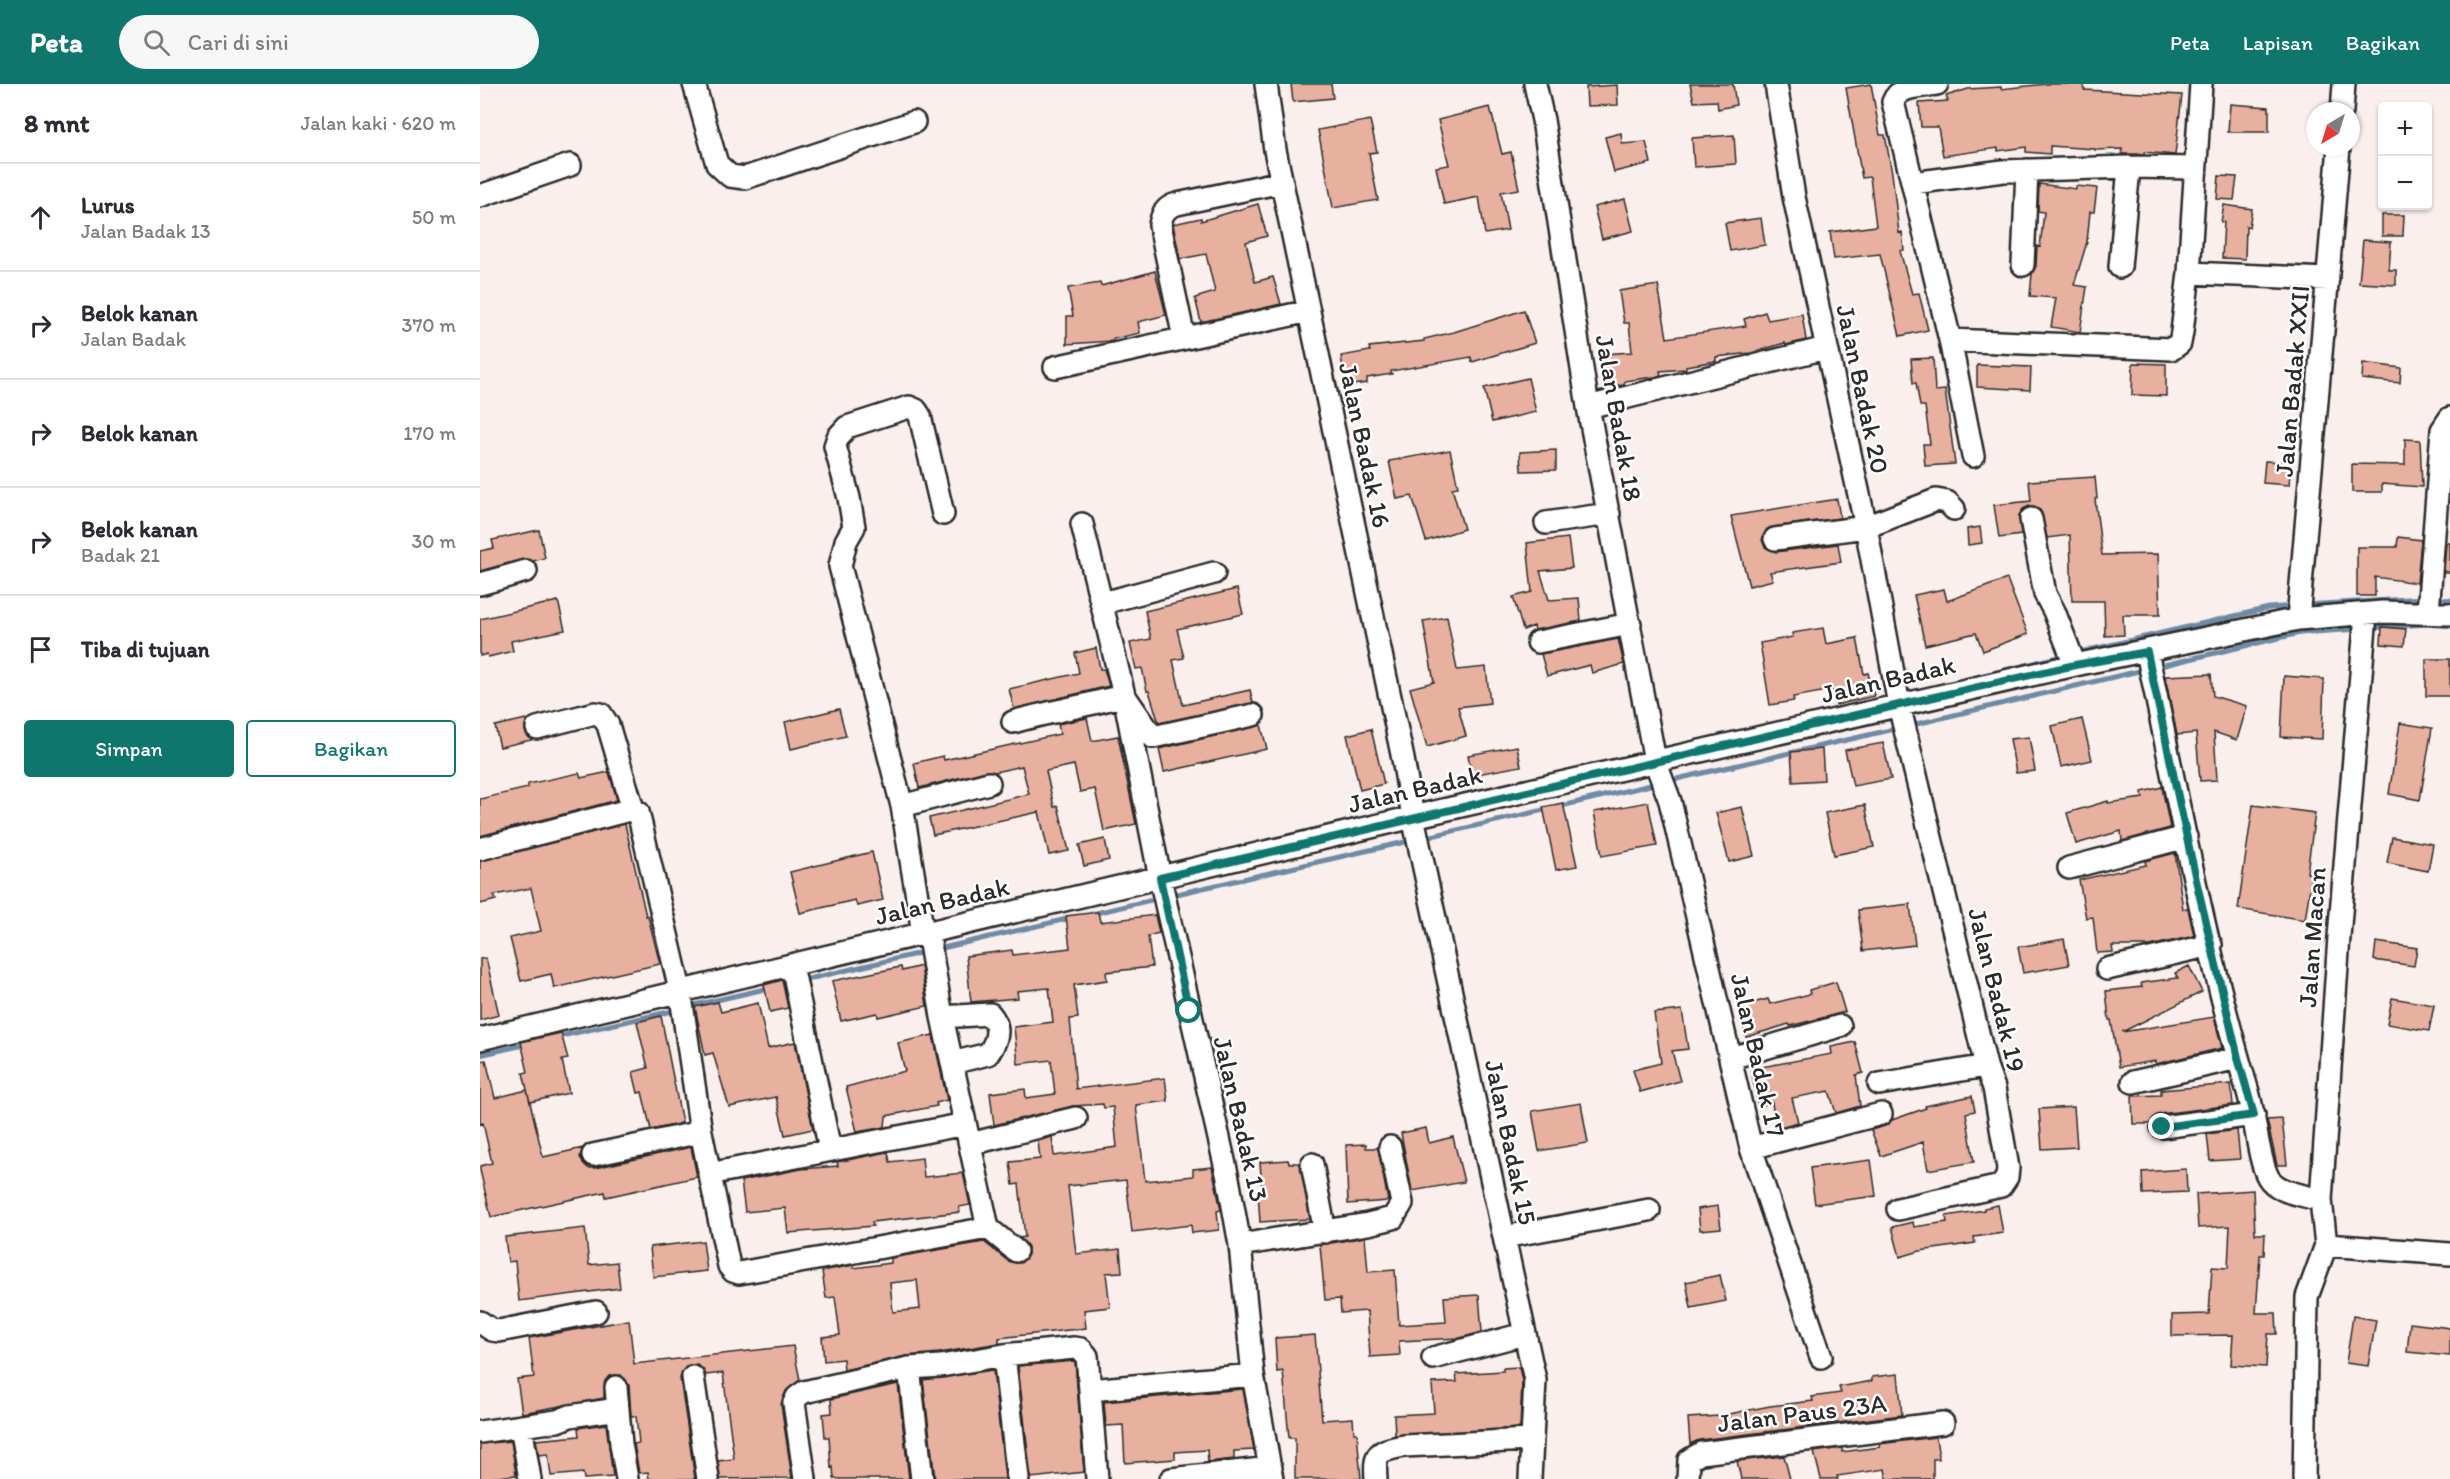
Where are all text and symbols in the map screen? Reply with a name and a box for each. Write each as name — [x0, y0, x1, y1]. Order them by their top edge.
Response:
search box — [119, 15, 539, 69]
text: Peta — [30, 25, 83, 59]
icon: search — [140, 26, 173, 59]
text: Cari di sini — [188, 29, 289, 56]
text: Peta — [2170, 30, 2210, 55]
text: Lapisan — [2243, 30, 2313, 55]
text: Bagikan — [2346, 30, 2420, 55]
north arrow — [2306, 102, 2360, 156]
map controls — [2378, 102, 2432, 210]
button: + — [2378, 102, 2432, 156]
text: 8 mnt — [24, 107, 90, 139]
text: Jalan kaki · 620 m — [301, 111, 456, 135]
button: − — [2378, 156, 2432, 210]
text: Lurus — [81, 192, 135, 219]
icon: ahead — [24, 201, 57, 234]
text: 50 m — [412, 205, 456, 229]
text: Jalan Badak 13 — [81, 219, 211, 243]
street label: Jalan Badak XXII — [2268, 284, 2316, 478]
text: Belok kanan — [81, 300, 198, 327]
street label: Jalan Badak 20 — [1829, 301, 1897, 477]
icon: right — [24, 309, 57, 342]
text: 370 m — [402, 313, 456, 337]
text: Jalan Badak — [81, 327, 186, 351]
street label: Jalan Badak 18 — [1589, 332, 1649, 504]
street label: Jalan Badak 16 — [1332, 359, 1398, 531]
icon: right — [24, 417, 57, 450]
text: Belok kanan — [81, 420, 198, 447]
text: 170 m — [403, 421, 456, 445]
text: Belok kanan — [81, 516, 198, 543]
icon: right — [24, 525, 57, 558]
text: 30 m — [411, 529, 456, 553]
text: Badak 21 — [81, 543, 160, 567]
icon: arrive — [24, 633, 57, 666]
text: Tiba di tujuan — [81, 636, 210, 663]
street label: Jalan Badak — [1818, 648, 1959, 710]
button: Simpan — [24, 720, 234, 777]
button: Bagikan — [246, 720, 456, 777]
street label: Jalan Badak — [1345, 758, 1486, 820]
street label: Jalan Macan — [2291, 866, 2333, 1008]
street label: Jalan Badak — [872, 870, 1013, 932]
street label: Jalan Badak 19 — [1961, 905, 2033, 1075]
street label: Jalan Badak 17 — [1724, 970, 1792, 1140]
route start — [1175, 997, 1201, 1023]
street label: Jalan Badak 13 — [1206, 1033, 1276, 1205]
street label: Jalan Badak 15 — [1478, 1056, 1544, 1228]
route end — [2148, 1113, 2174, 1139]
street label: Jalan Paus 23A — [1716, 1387, 1889, 1439]

